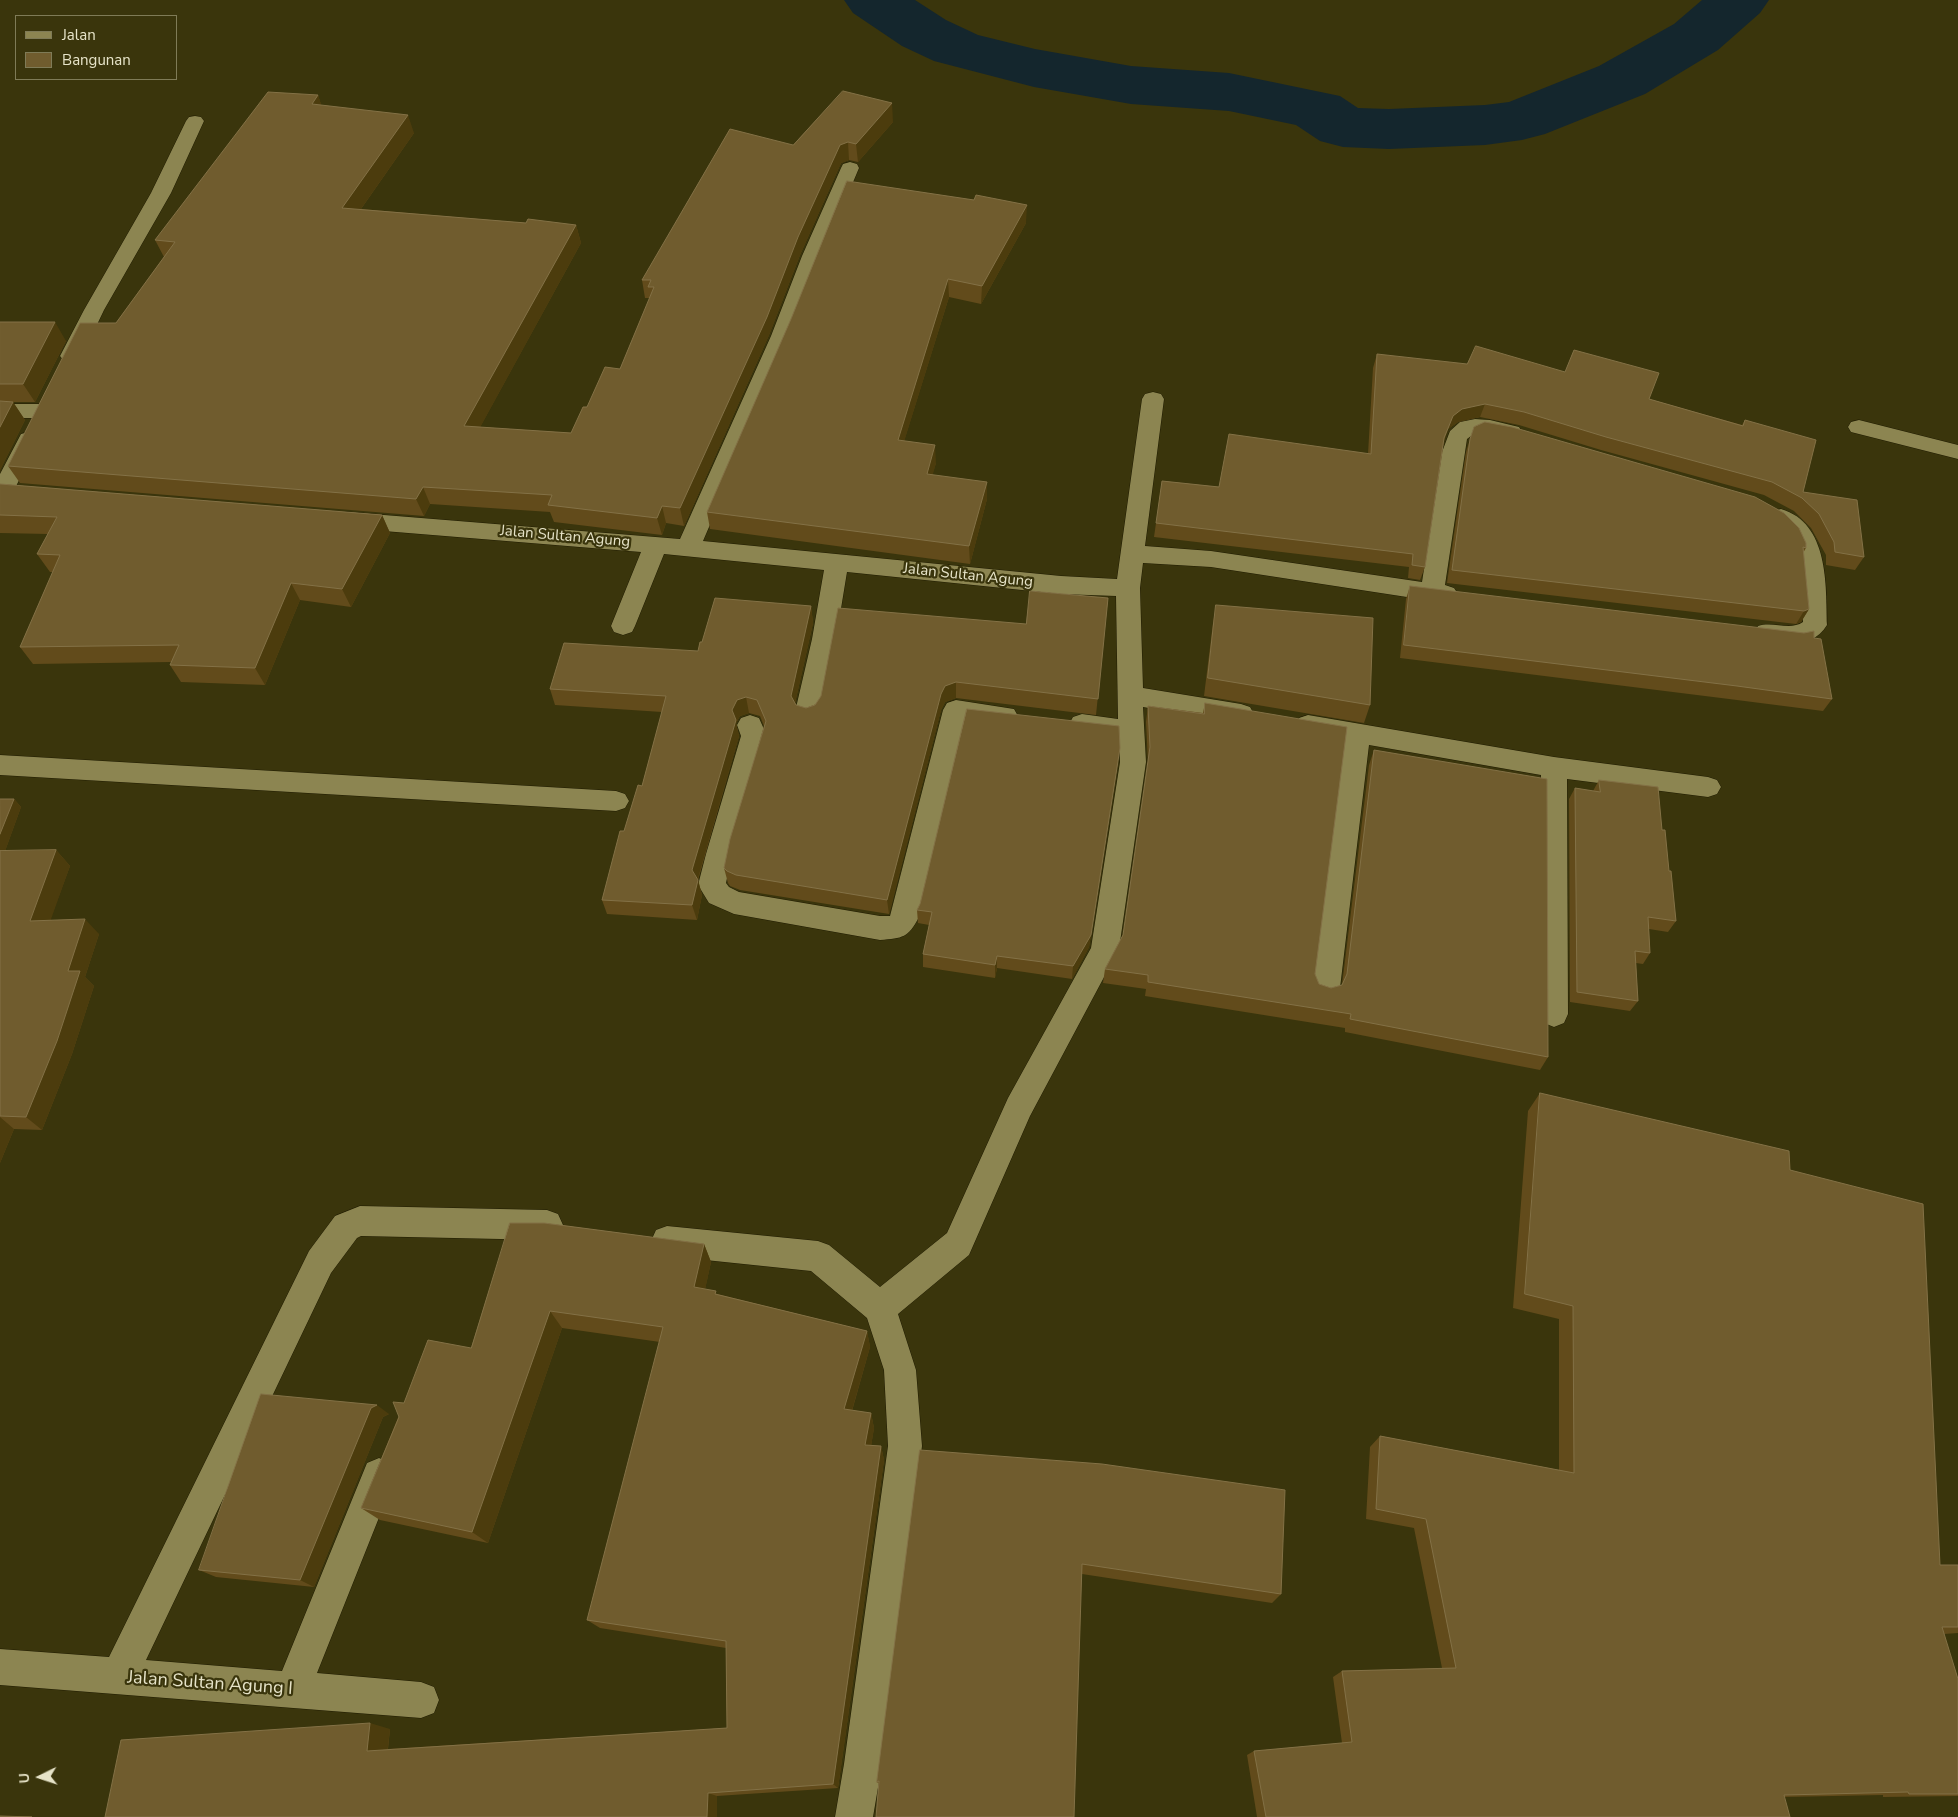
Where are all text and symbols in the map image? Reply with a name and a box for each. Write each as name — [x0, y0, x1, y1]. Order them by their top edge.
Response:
legend — [15, 15, 178, 80]
text: Jalan — [62, 25, 96, 45]
text: Bangunan — [62, 50, 131, 70]
street label: Jalan Sultan Agung — [499, 522, 631, 552]
street label: Jalan Sultan Agung — [902, 560, 1034, 592]
street label: Jalan Sultan Agung I — [127, 1667, 293, 1701]
north arrow — [15, 1752, 65, 1802]
text: U — [15, 1772, 34, 1784]

